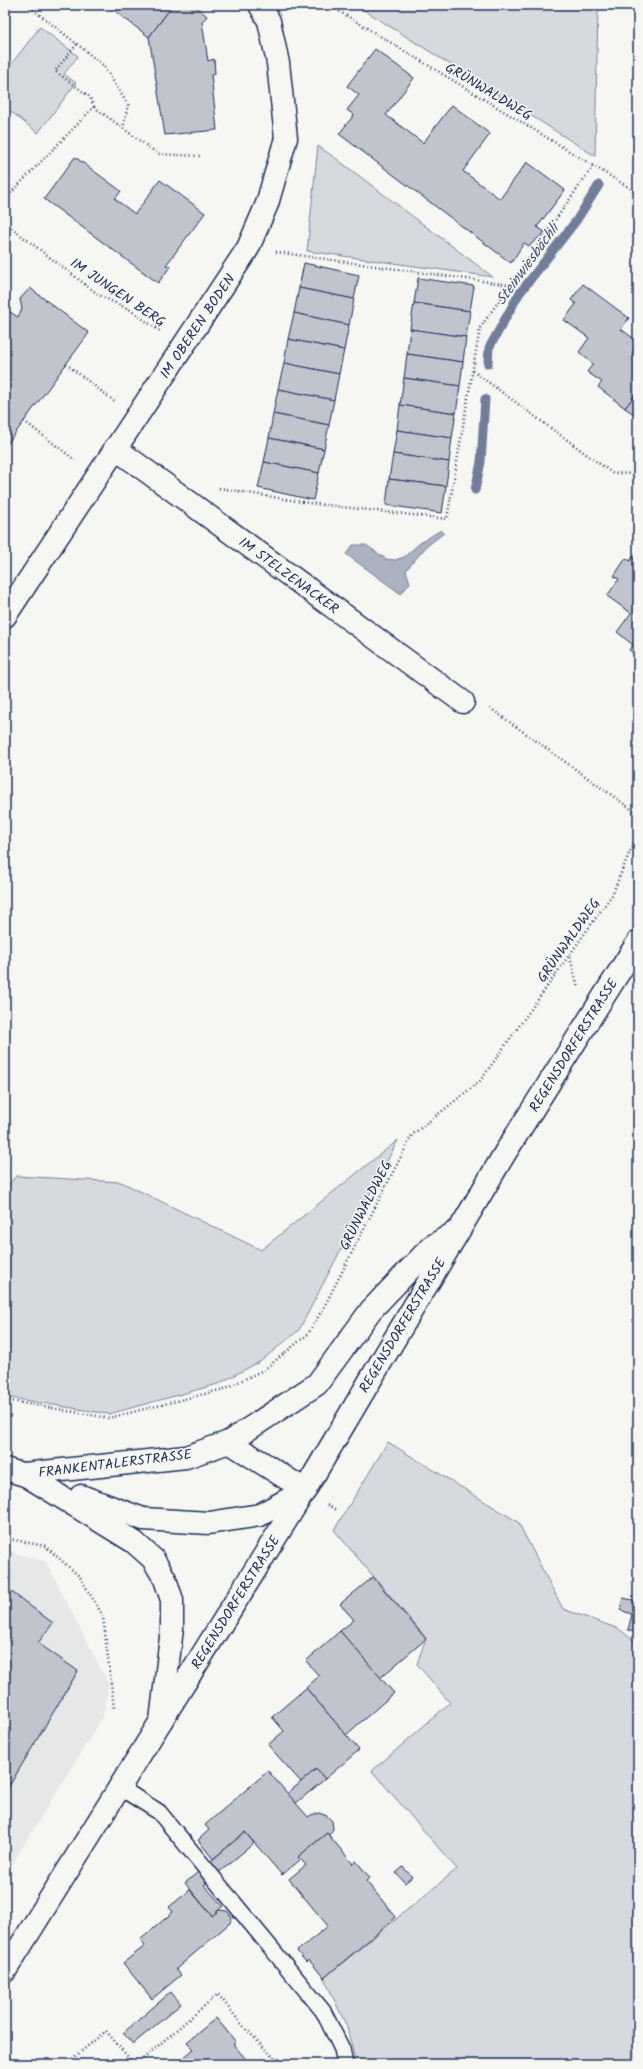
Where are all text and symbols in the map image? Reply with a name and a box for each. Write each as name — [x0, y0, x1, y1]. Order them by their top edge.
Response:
street label: GRÜNWALDWEG — [441, 57, 536, 127]
water label: Steinwiesbächli — [490, 216, 568, 310]
street label: IM JUNGEN BERG — [65, 253, 170, 333]
street label: IM OBEREN BODEN — [154, 269, 241, 383]
street label: IM STELZENACKER — [234, 532, 343, 620]
street label: GRÜNWALDWEG — [532, 894, 606, 987]
street label: REGENSDORFERSTRASSE — [524, 974, 624, 1117]
street label: GRÜNWALDWEG — [334, 1157, 398, 1254]
street label: REGENSDORFERSTRASSE — [354, 1253, 452, 1397]
street label: FRANKENTALERSTRASSE — [37, 1444, 194, 1484]
street label: REGENSDORFERSTRASSE — [186, 1531, 286, 1674]

